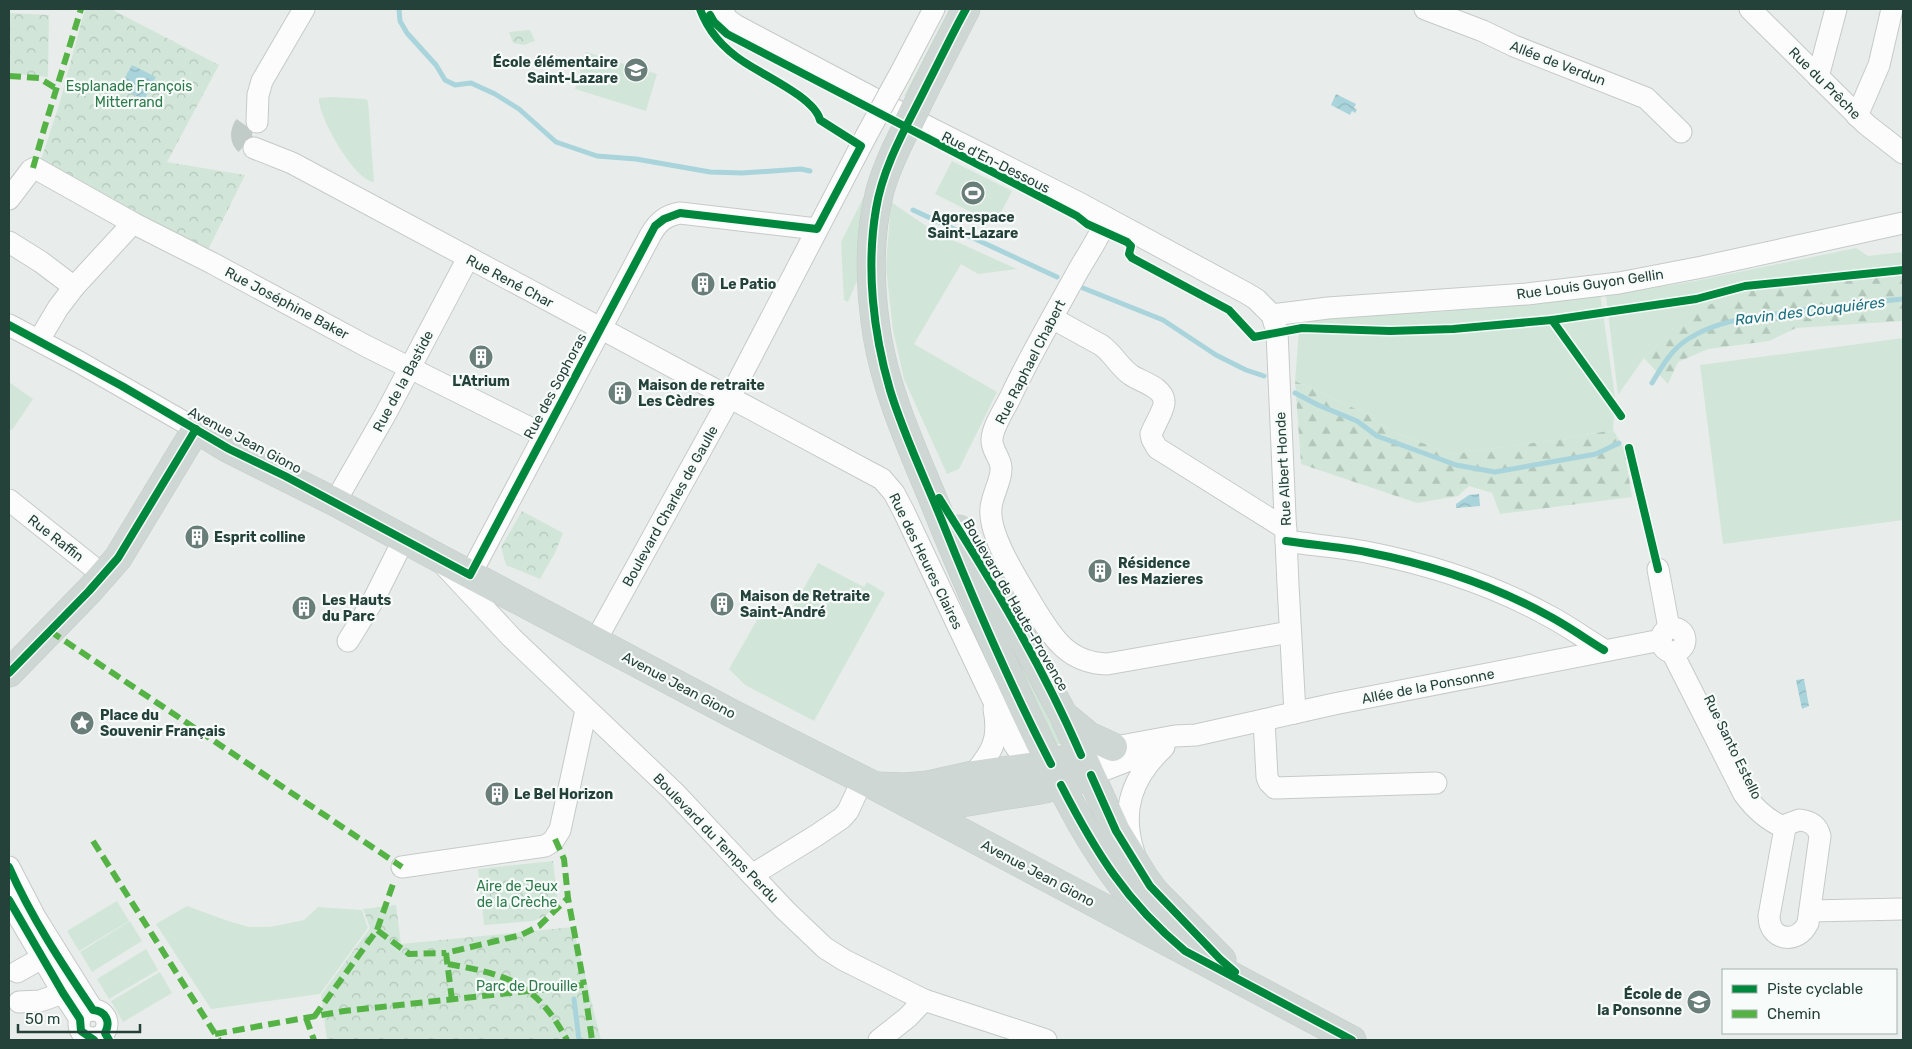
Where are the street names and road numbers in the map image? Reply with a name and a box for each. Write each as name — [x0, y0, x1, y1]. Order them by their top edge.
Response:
street label: Allée de Verdun — [1508, 37, 1608, 90]
street label: Rue du Prêche — [1785, 44, 1864, 123]
street label: Rue d'En-Dessous — [939, 128, 1053, 197]
street label: Rue René Char — [463, 251, 557, 312]
street label: Rue Joséphine Baker — [222, 264, 352, 344]
street label: Rue Louis Guyon Gellin — [1515, 266, 1665, 303]
street label: Rue Raphael Chabert — [992, 297, 1069, 427]
street label: Rue de la Bastide — [370, 328, 437, 435]
street label: Rue des Sophoras — [520, 330, 590, 442]
street label: Avenue Jean Giono — [185, 403, 305, 478]
street label: Rue Albert Honde — [1272, 411, 1295, 527]
street label: Boulevard Charles de Gaulle — [619, 423, 722, 590]
street label: Rue des Heures Claires — [885, 490, 966, 632]
street label: Rue Raffin — [24, 511, 87, 565]
street label: Boulevard de Haute-Provence — [959, 516, 1072, 695]
street label: Avenue Jean Giono — [619, 648, 739, 723]
street label: Allée de la Ponsonne — [1360, 665, 1496, 708]
street label: Rue Santo Estello — [1700, 692, 1765, 802]
street label: Boulevard du Temps Perdu — [649, 770, 782, 907]
street label: Avenue Jean Giono — [978, 836, 1098, 911]

